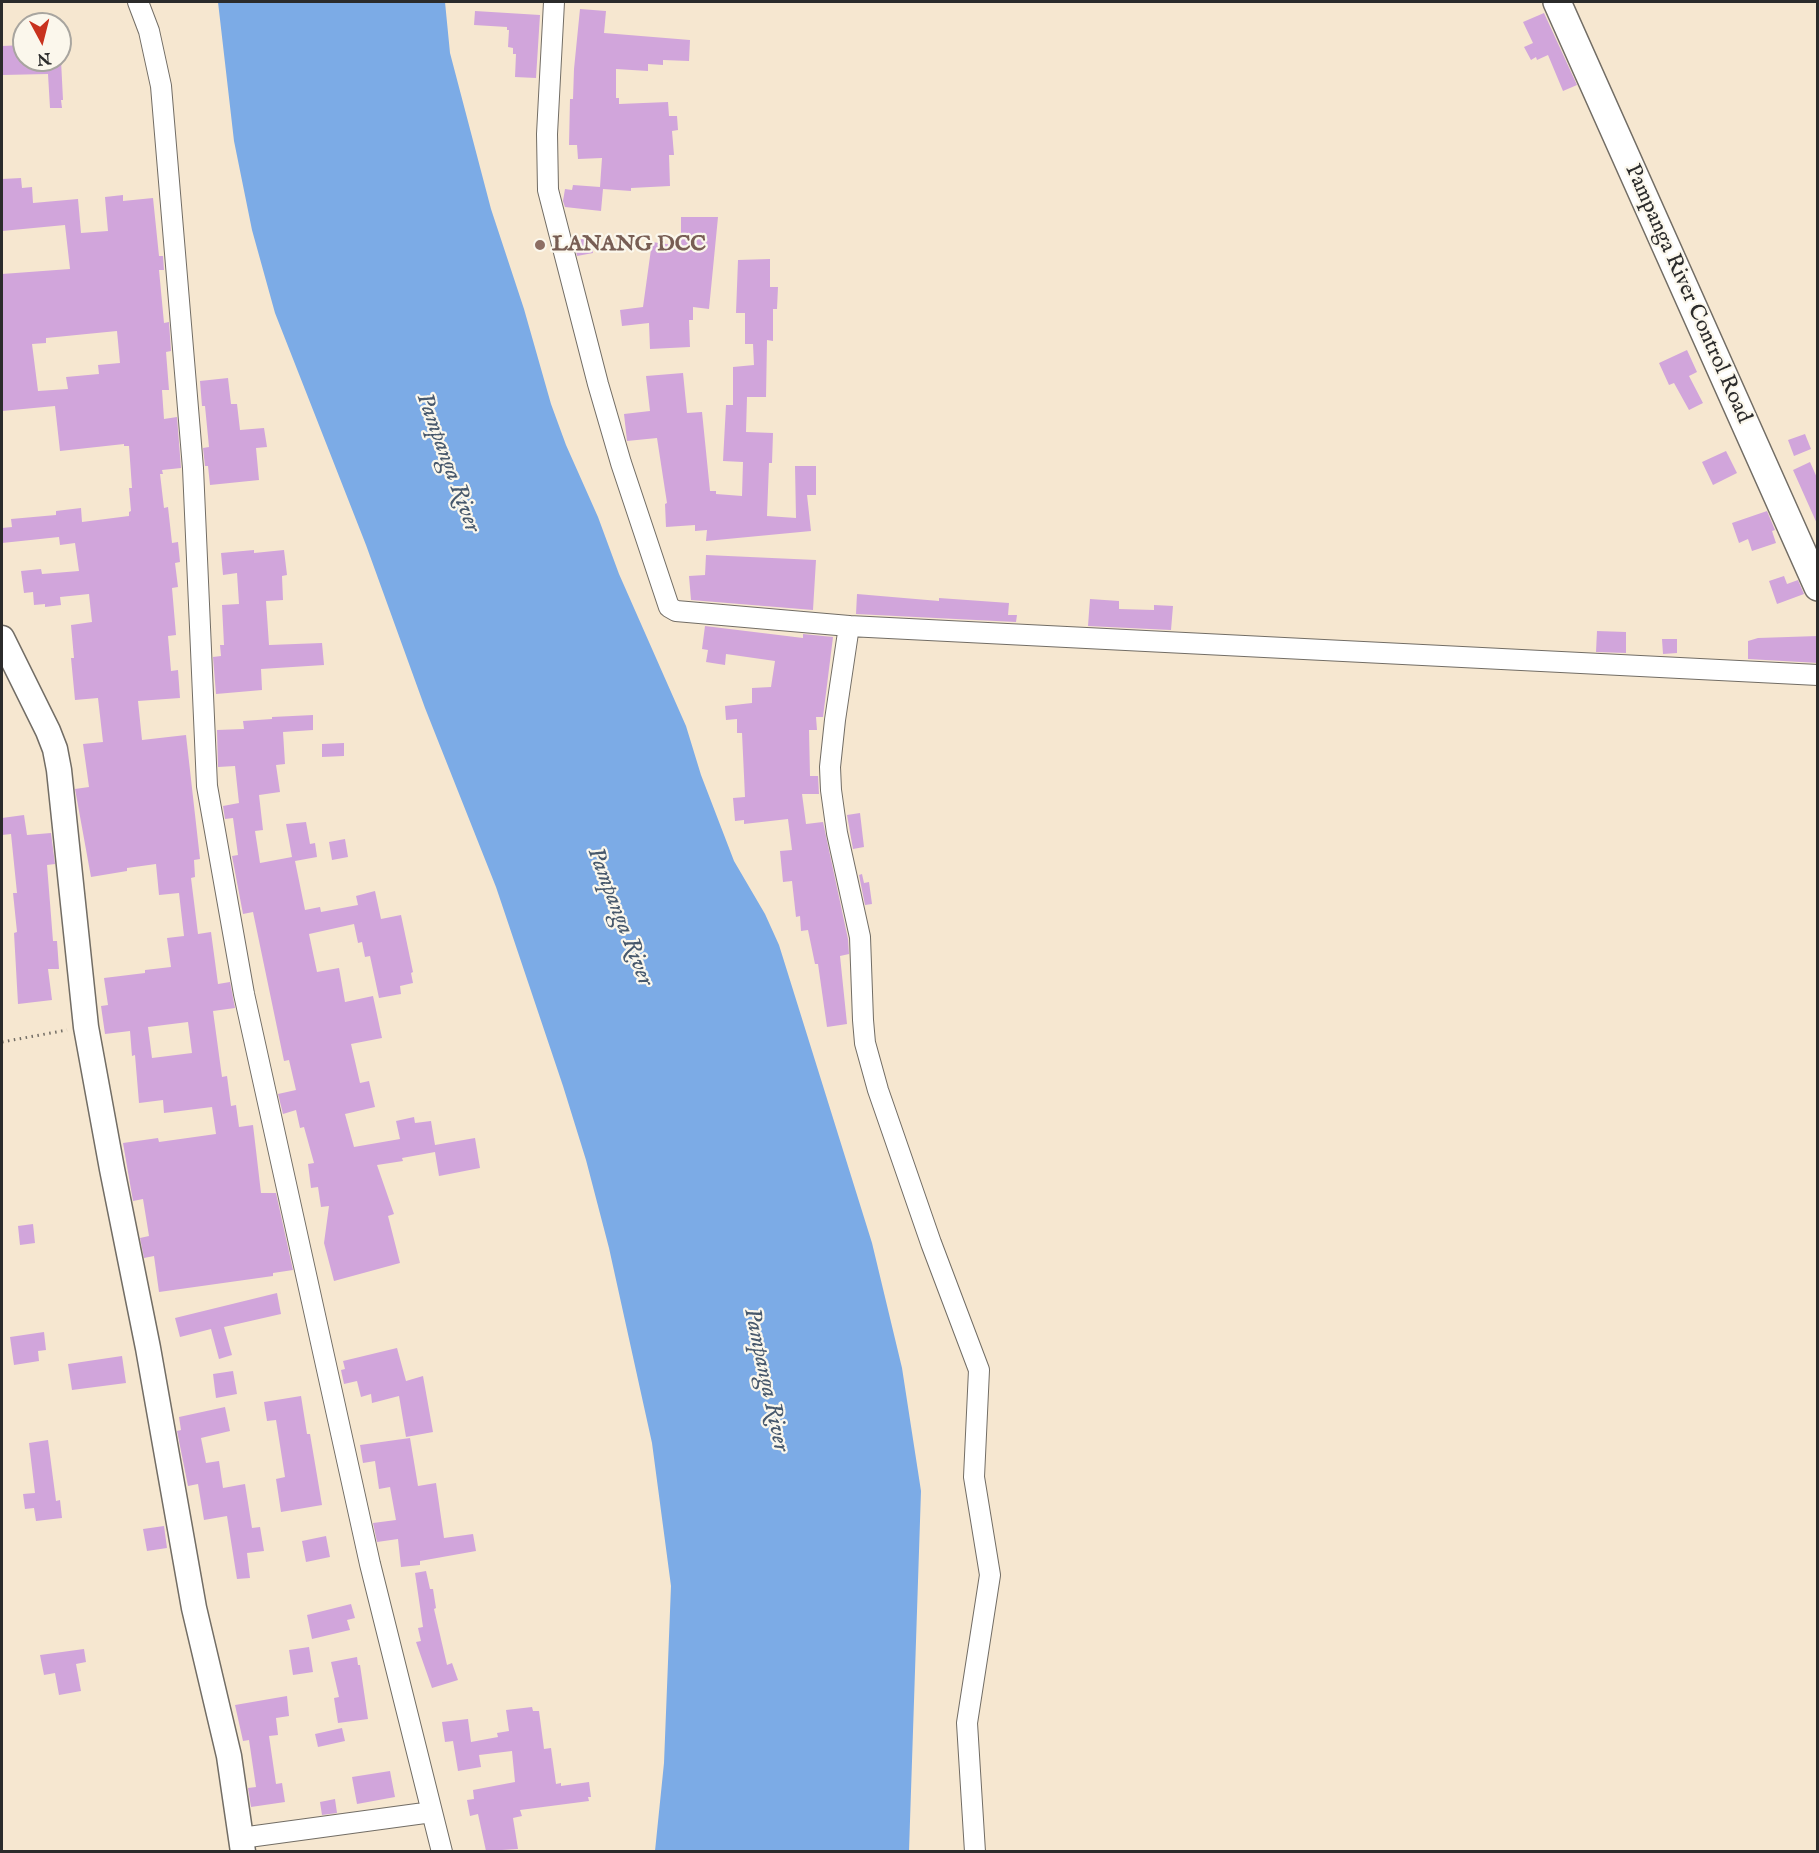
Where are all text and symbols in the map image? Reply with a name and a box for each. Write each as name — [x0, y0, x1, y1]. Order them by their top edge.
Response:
north arrow — [12, 12, 72, 72]
text: N — [36, 47, 52, 69]
street label: Pampanga River Control Road — [1618, 160, 1756, 428]
place label: LANANG DCC — [552, 232, 706, 258]
marker: LANANG DCC — [533, 238, 547, 252]
water label: Pampanga River — [408, 389, 486, 537]
water label: Pampanga River — [579, 844, 659, 990]
water label: Pampanga River — [736, 1305, 794, 1455]

